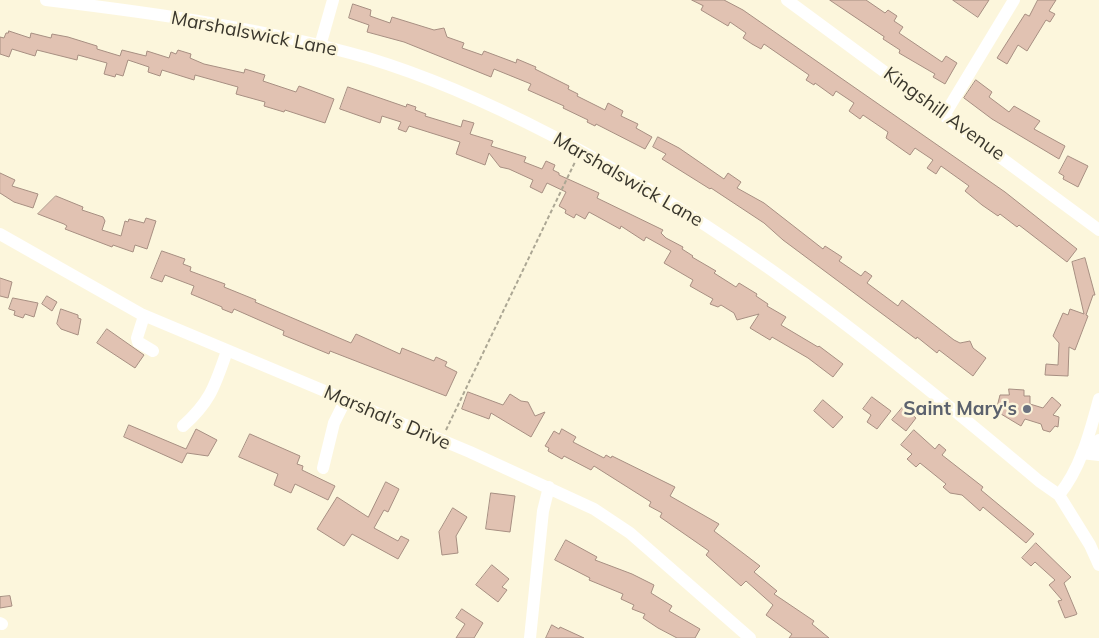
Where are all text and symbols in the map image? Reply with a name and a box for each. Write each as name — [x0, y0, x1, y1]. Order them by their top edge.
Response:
street label: Marshalswick Lane — [169, 7, 339, 61]
street label: Kingshill Avenue — [879, 62, 1009, 166]
street label: Marshalswick Lane — [549, 128, 707, 232]
street label: Marshal's Drive — [320, 381, 454, 455]
place label: Saint Mary's — [903, 398, 1017, 420]
marker: Saint Mary's — [1021, 403, 1033, 415]

